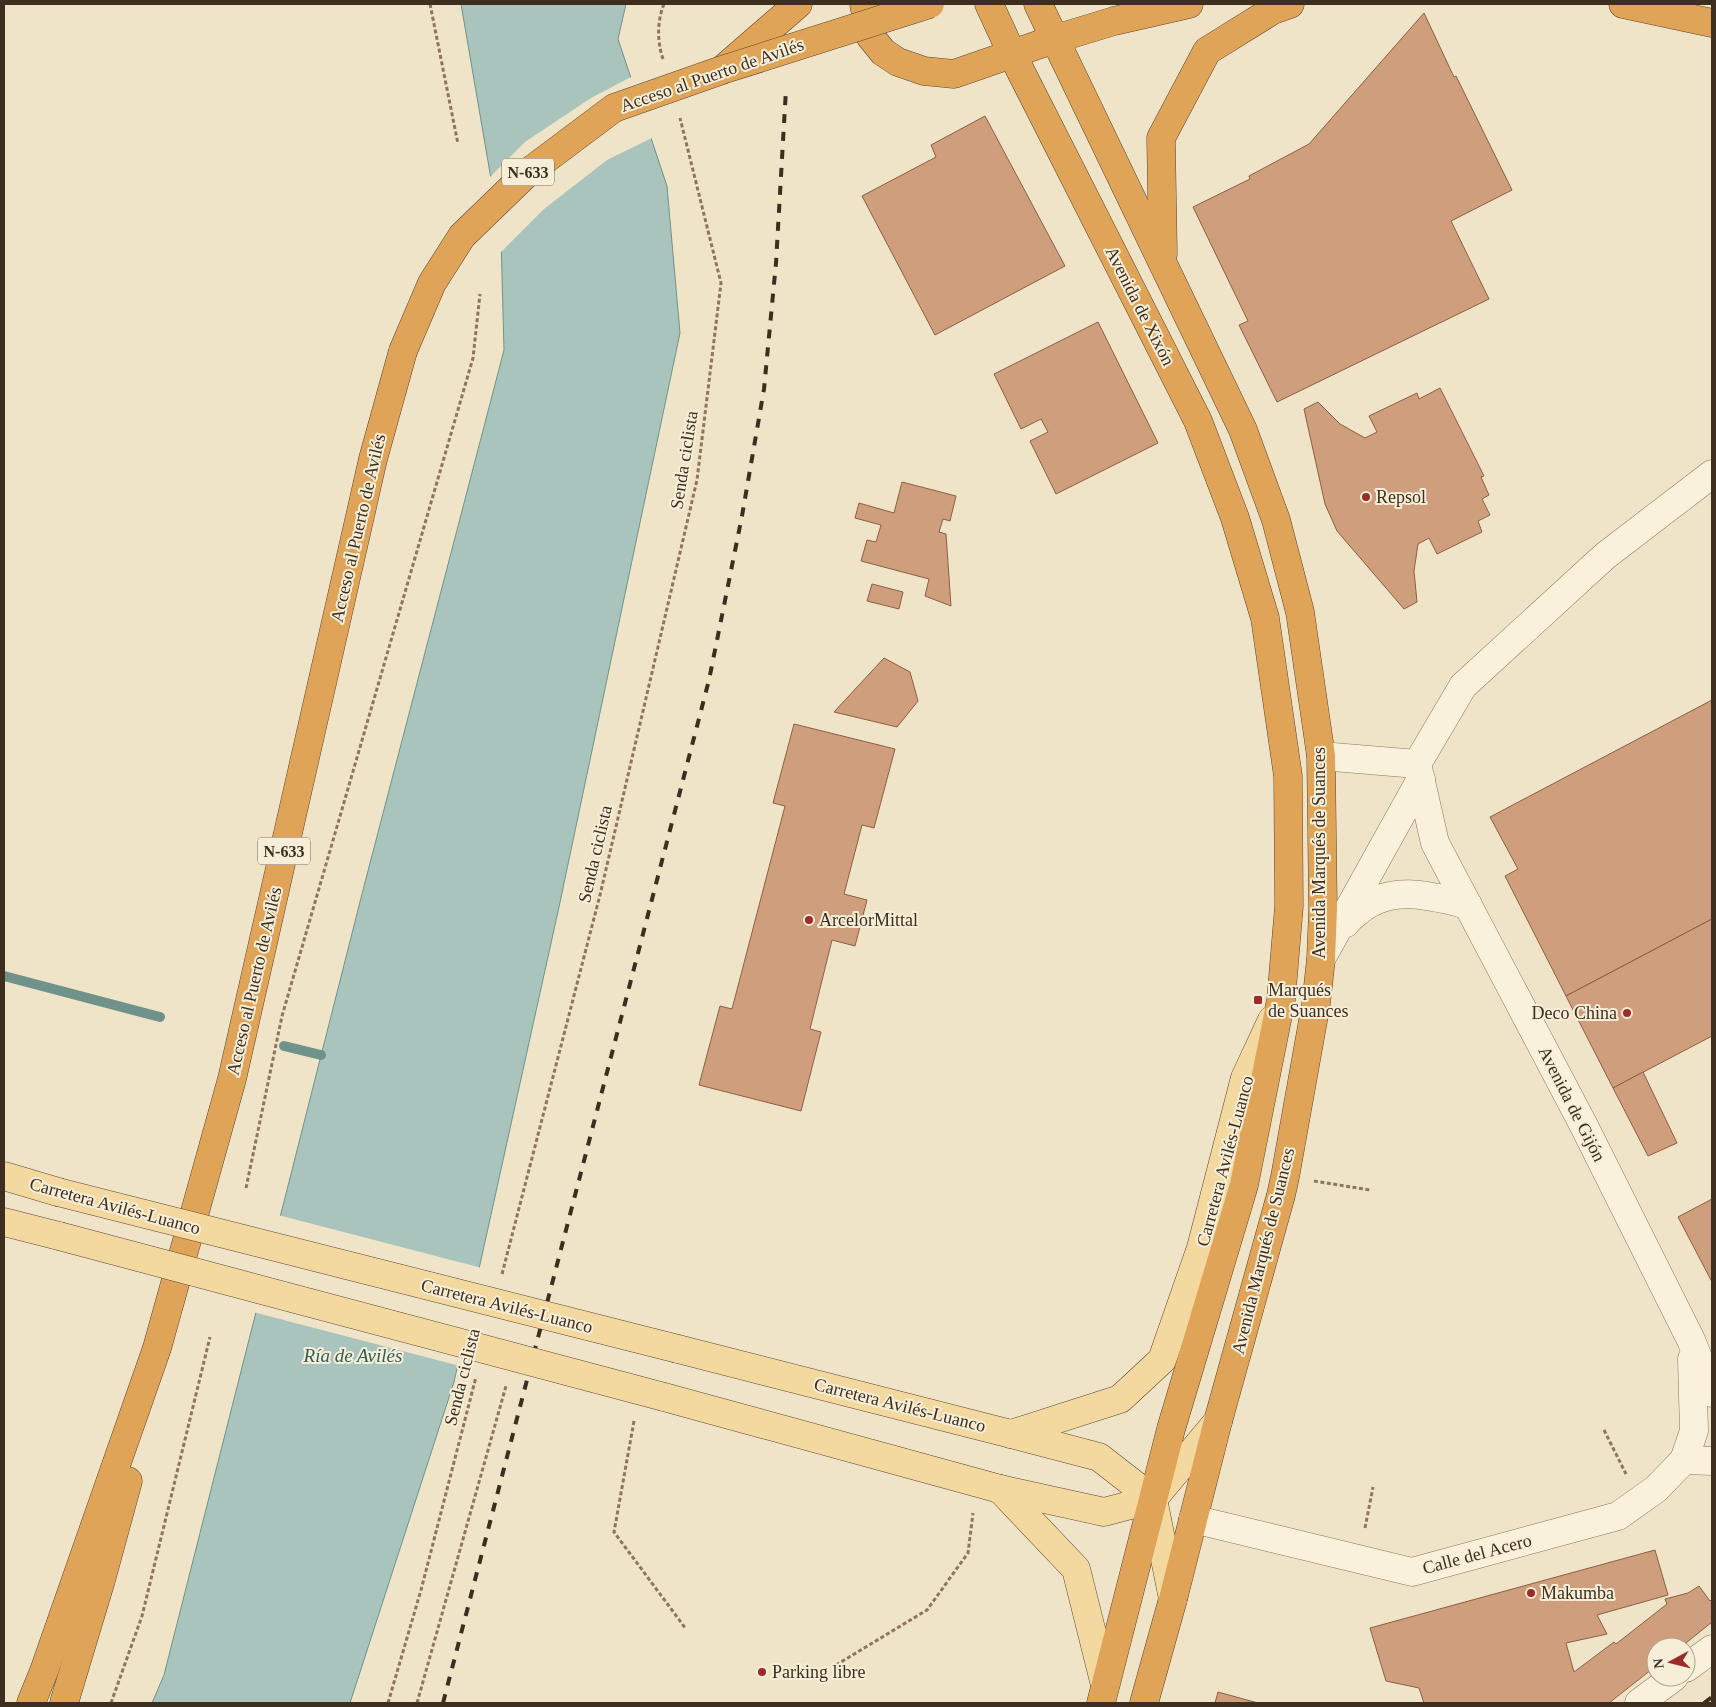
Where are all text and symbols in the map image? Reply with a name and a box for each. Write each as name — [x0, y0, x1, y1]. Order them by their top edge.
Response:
street label: Acceso al Puerto de Avilés — [618, 34, 806, 116]
road number: N-633 — [502, 158, 554, 186]
street label: Avenida de Xixón — [1101, 243, 1179, 369]
street label: Senda ciclista — [666, 409, 702, 511]
street label: Acceso al Puerto de Avilés — [327, 432, 389, 624]
place label: Repsol — [1376, 487, 1426, 507]
marker: Repsol — [1360, 491, 1372, 503]
street label: Avenida Marqués de Suances — [1309, 747, 1329, 959]
street label: Senda ciclista — [574, 803, 616, 905]
road number: N-633 — [258, 838, 310, 864]
street label: Acceso al Puerto de Avilés — [223, 885, 285, 1077]
place label: ArcelorMittal — [819, 910, 918, 930]
marker: ArcelorMittal — [803, 914, 815, 926]
place label: Marqués de Suances — [1268, 980, 1348, 1021]
marker: Marqués de Suances — [1252, 994, 1264, 1006]
place label: Deco China — [1532, 1003, 1617, 1023]
marker: Deco China — [1621, 1007, 1633, 1019]
street label: Avenida de Gijón — [1534, 1043, 1610, 1165]
street label: Carretera Avilés-Luanco — [1193, 1073, 1257, 1249]
street label: Avenida Marqués de Suances — [1228, 1146, 1298, 1356]
street label: Carretera Avilés-Luanco — [27, 1174, 203, 1238]
street label: Carretera Avilés-Luanco — [419, 1275, 595, 1337]
street label: Senda ciclista — [440, 1326, 484, 1428]
water label: Ría de Avilés — [303, 1345, 402, 1366]
street label: Carretera Avilés-Luanco — [812, 1374, 988, 1436]
street label: Calle del Acero — [1420, 1530, 1534, 1578]
place label: Makumba — [1541, 1583, 1614, 1603]
marker: Makumba — [1525, 1587, 1537, 1599]
north arrow — [1646, 1637, 1696, 1687]
text: N — [1651, 1658, 1667, 1669]
place label: Parking libre — [772, 1662, 865, 1682]
marker: Parking libre — [756, 1666, 768, 1678]

